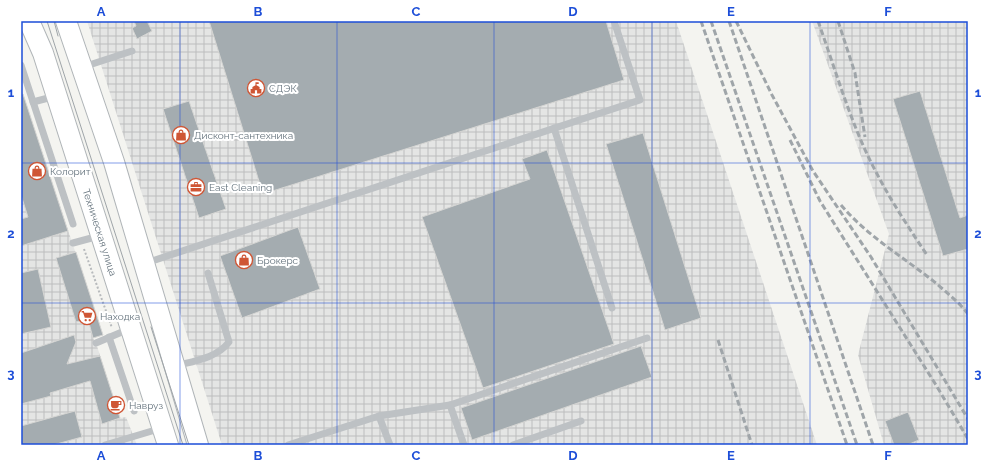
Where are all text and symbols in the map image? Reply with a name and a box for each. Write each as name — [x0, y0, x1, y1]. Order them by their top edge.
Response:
text: A — [97, 4, 106, 19]
text: B — [254, 4, 263, 19]
text: C — [412, 4, 421, 19]
text: D — [568, 4, 578, 19]
text: E — [727, 4, 735, 19]
text: F — [884, 4, 892, 19]
public building icon: СДЭК — [246, 78, 266, 98]
place label: СДЭК — [269, 83, 297, 94]
text: 1 — [8, 85, 15, 100]
text: 1 — [975, 85, 982, 100]
shop icon: Дисконт-сантехника — [171, 125, 191, 145]
place label: Дисконт-сантехника — [194, 130, 293, 141]
shop icon: Колорит — [27, 161, 47, 181]
place label: Колорит — [50, 166, 91, 177]
office icon: East Cleaning — [186, 177, 206, 197]
place label: East Cleaning — [209, 182, 272, 193]
street label: Техническая улица — [81, 187, 119, 277]
text: 2 — [7, 226, 15, 241]
text: 2 — [974, 226, 982, 241]
shop icon: Брокерс — [234, 250, 254, 270]
place label: Брокерс — [257, 255, 299, 266]
supermarket icon: Находка — [77, 306, 97, 326]
place label: Находка — [100, 311, 140, 322]
text: 3 — [7, 366, 15, 381]
text: 3 — [974, 366, 982, 381]
cafe icon: Навруз — [106, 395, 126, 415]
place label: Навруз — [129, 400, 164, 411]
text: A — [97, 448, 106, 463]
text: B — [254, 448, 263, 463]
text: C — [412, 448, 421, 463]
text: D — [568, 448, 578, 463]
text: E — [727, 448, 735, 463]
text: F — [884, 448, 892, 463]

